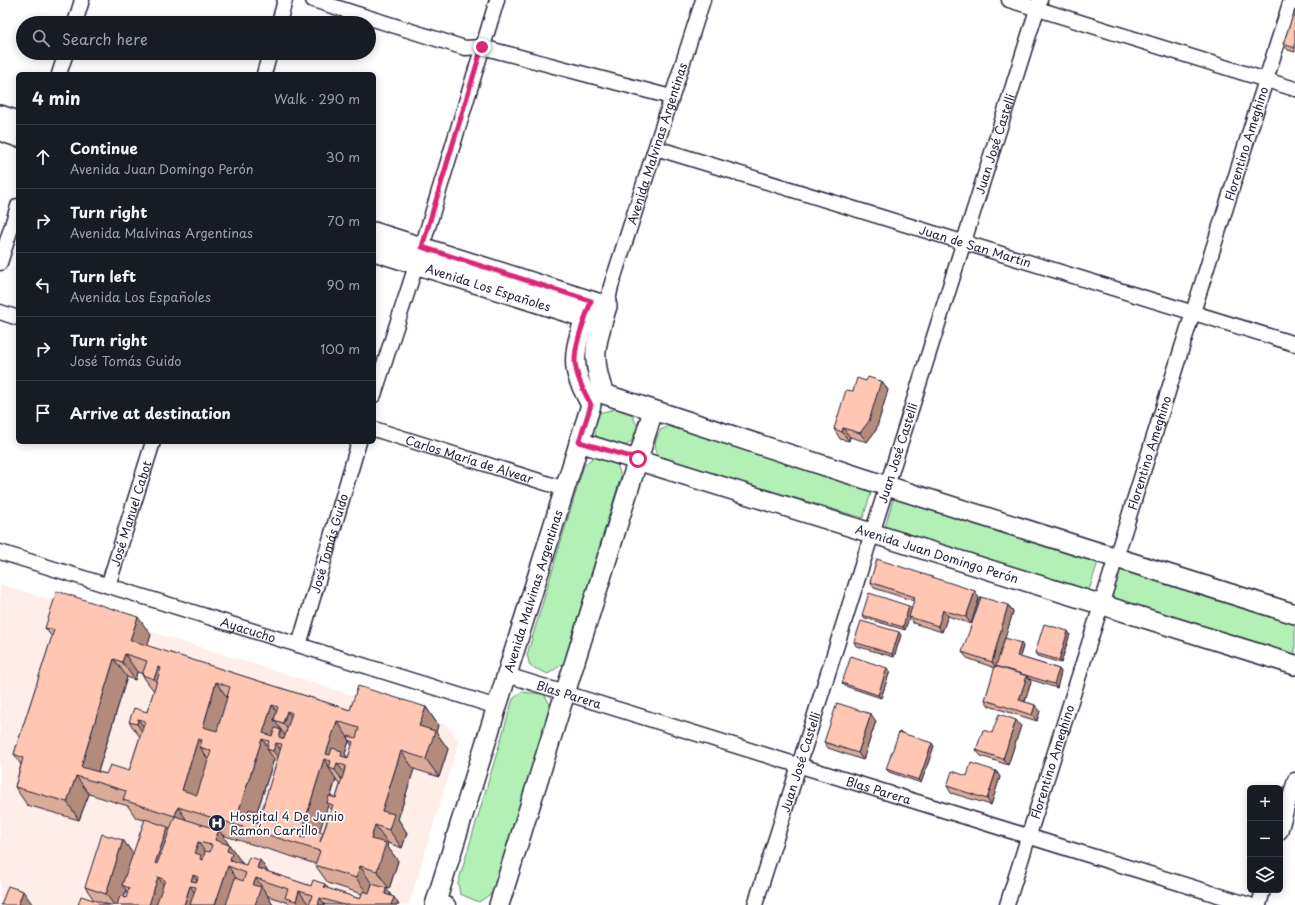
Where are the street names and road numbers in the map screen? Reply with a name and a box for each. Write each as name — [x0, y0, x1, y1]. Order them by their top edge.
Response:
street label: Avenida Malvinas Argentinas — [622, 60, 691, 227]
street label: Florentino Ameghino — [1220, 84, 1272, 203]
street label: Juan José Castelli — [970, 91, 1019, 196]
street label: Juan de San Martín — [917, 220, 1033, 272]
street label: Avenida Los Españoles — [424, 259, 554, 316]
street label: Florentino Ameghino — [1123, 393, 1175, 512]
street label: Juan José Castelli — [873, 400, 922, 505]
street label: Carlos María de Alvear — [403, 430, 536, 488]
street label: José Manuel Cabot — [106, 458, 156, 569]
street label: José Tomás Guido — [306, 491, 352, 595]
street label: Avenida Malvinas Argentinas — [499, 507, 567, 674]
street label: Avenida Juan Domingo Perón — [853, 520, 1021, 587]
street label: Ayacucho — [218, 612, 278, 647]
street label: Blas Parera — [534, 676, 604, 713]
street label: Florentino Ameghino — [1026, 702, 1078, 821]
street label: Juan José Castelli — [776, 709, 824, 815]
street label: Blas Parera — [844, 772, 914, 809]

